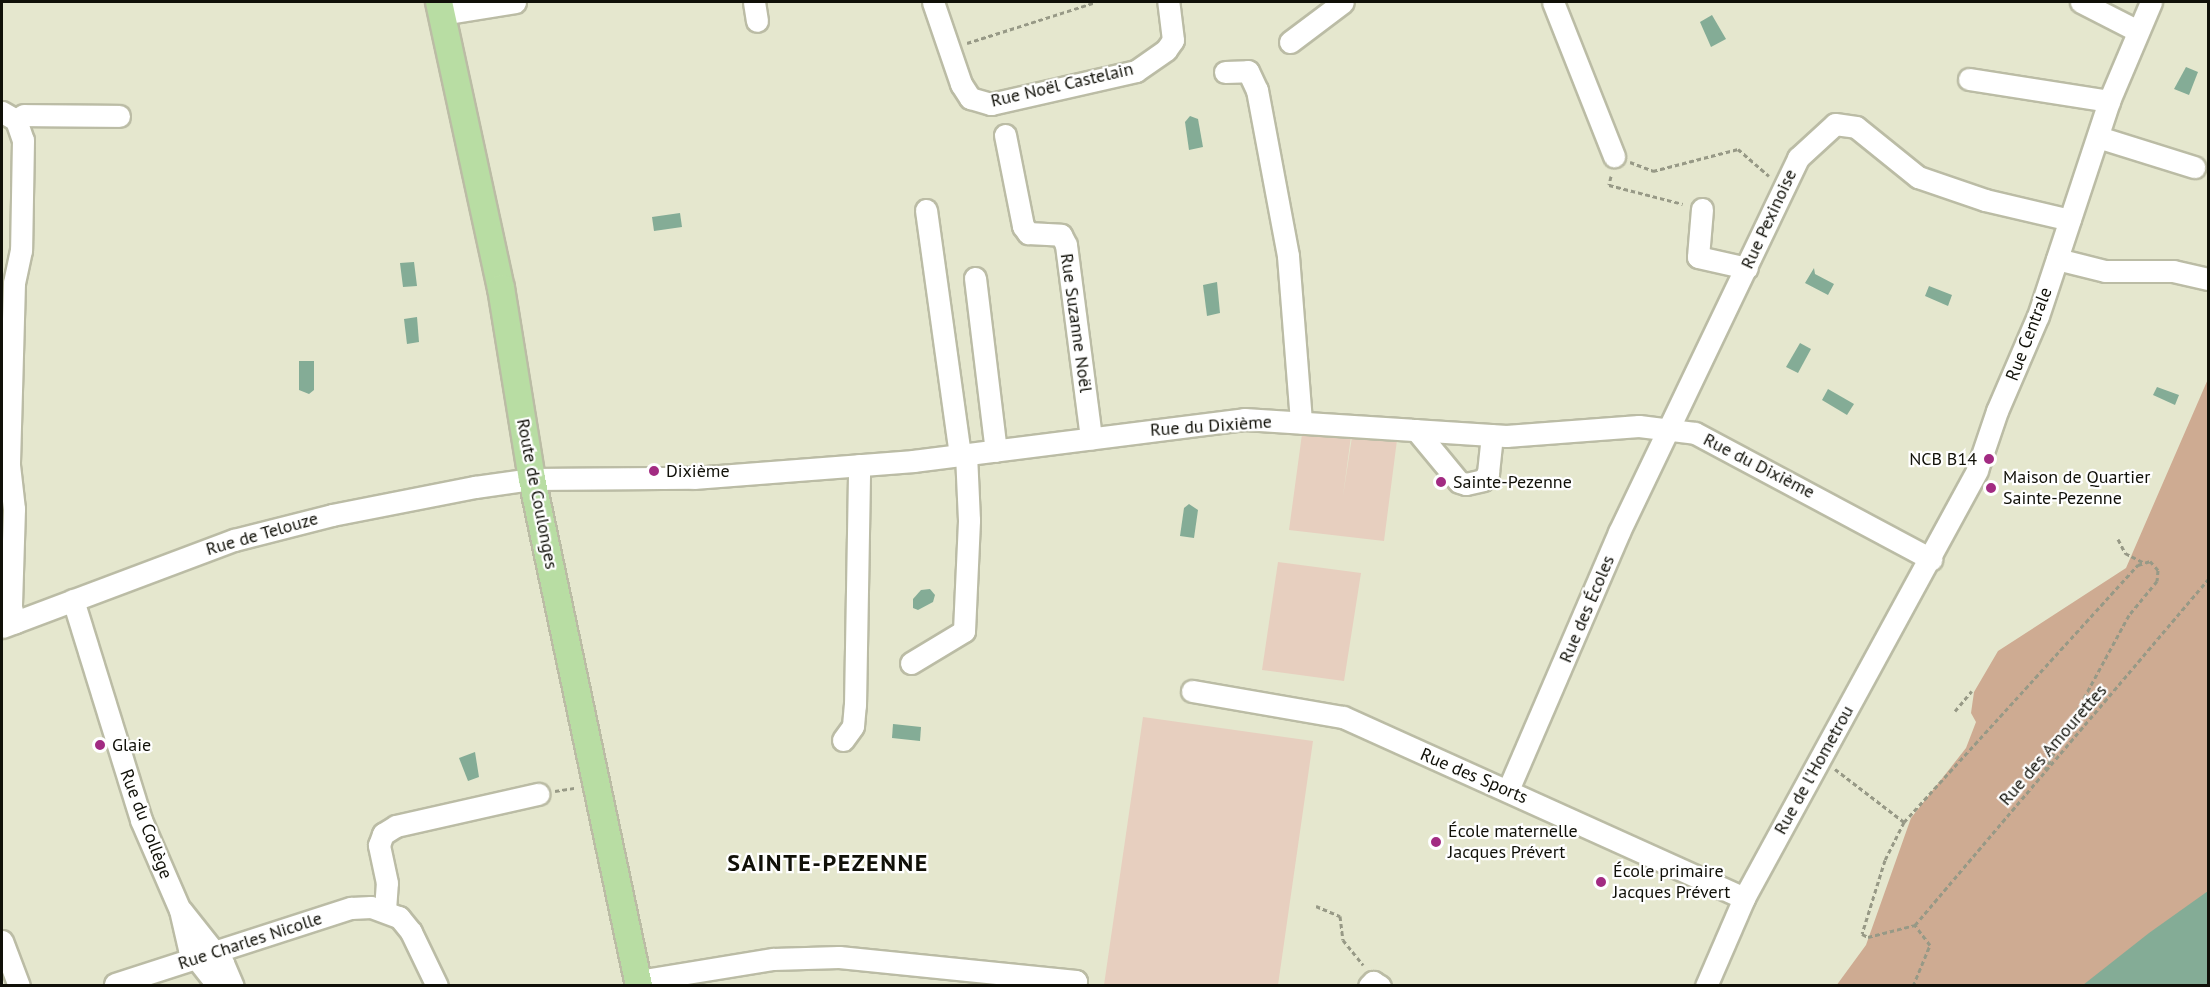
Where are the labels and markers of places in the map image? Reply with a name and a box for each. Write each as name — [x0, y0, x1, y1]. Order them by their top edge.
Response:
place label: NCB B14 — [1909, 448, 1977, 470]
marker: NCB B14 — [1982, 452, 1996, 466]
place label: Dixième — [666, 460, 730, 482]
marker: Dixième — [647, 464, 661, 478]
place label: Maison de Quartier Sainte-Pezenne — [2003, 467, 2150, 510]
place label: Sainte-Pezenne — [1453, 471, 1572, 493]
marker: Sainte-Pezenne — [1434, 475, 1448, 489]
marker: Maison de Quartier Sainte-Pezenne — [1984, 481, 1998, 495]
place label: Glaie — [112, 734, 151, 756]
marker: Glaie — [93, 738, 107, 752]
place label: École maternelle Jacques Prévert — [1448, 821, 1578, 864]
marker: École maternelle Jacques Prévert — [1429, 835, 1443, 849]
place label: École primaire Jacques Prévert — [1613, 861, 1730, 904]
marker: École primaire Jacques Prévert — [1594, 875, 1608, 889]

